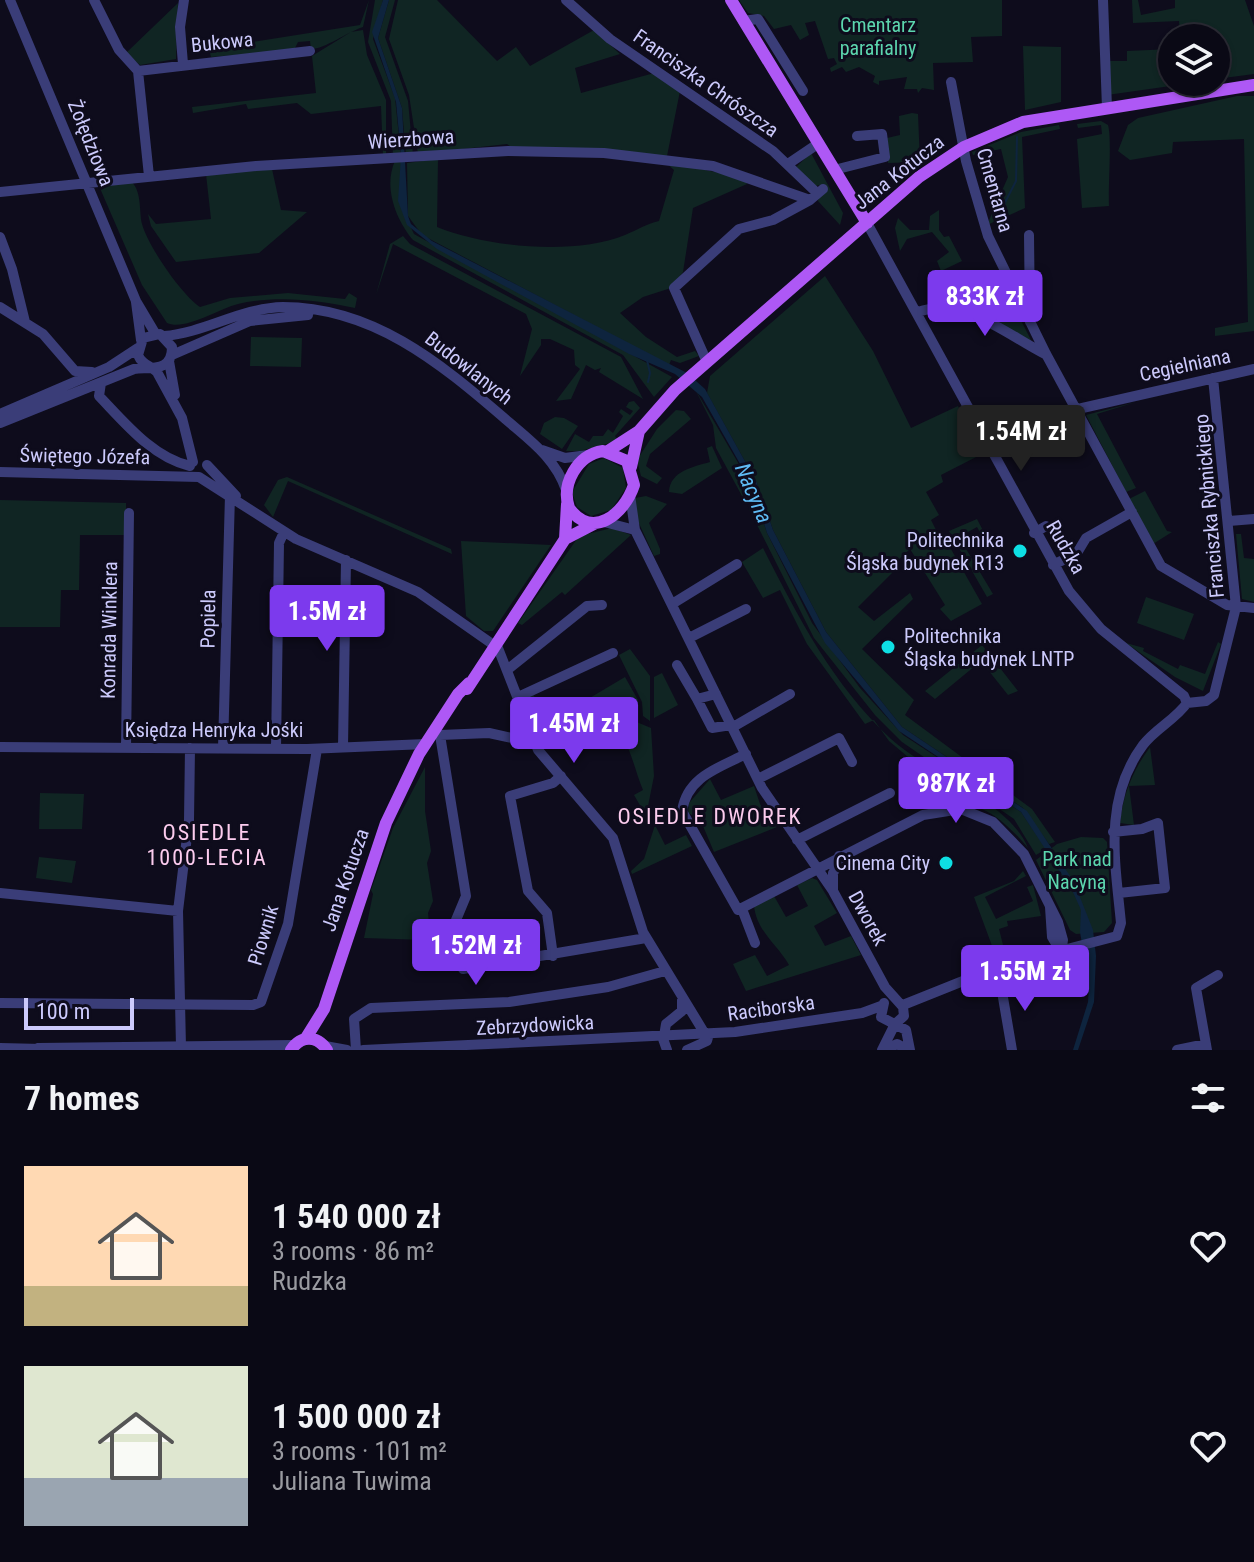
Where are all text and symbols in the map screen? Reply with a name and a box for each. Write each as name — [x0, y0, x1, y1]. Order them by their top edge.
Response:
park label: Cmentarz parafialny — [840, 13, 916, 60]
street label: Franciszka Chrószcza — [629, 24, 783, 142]
map controls — [1158, 24, 1230, 96]
button: layers — [1158, 24, 1230, 96]
street label: Bukowa — [190, 27, 254, 57]
street label: Żołędziowa — [63, 97, 119, 189]
street label: Wierzbowa — [367, 124, 455, 154]
street label: Jana Kotucza — [849, 130, 949, 214]
street label: Cmentarna — [972, 145, 1018, 235]
pin: 833K zł — [911, 270, 1059, 338]
text: 833K zł — [946, 281, 1024, 311]
street label: Budowlanych — [420, 326, 518, 410]
street label: Cegielniana — [1137, 344, 1233, 386]
pin: 1.54M zł — [938, 405, 1104, 473]
street label: Franciszka Rybnickiego — [1189, 413, 1229, 599]
text: 1.54M zł — [975, 416, 1067, 446]
street label: Świętego Józefa — [20, 443, 150, 469]
water label: Nacyna — [730, 459, 777, 527]
street label: Rudzka — [1041, 516, 1091, 578]
place label: Politechnika Śląska budynek R13 — [846, 528, 1004, 575]
marker: Politechnika Śląska budynek R13 — [1011, 542, 1029, 560]
street label: Konrada Winklera — [96, 561, 122, 699]
pin: 1.5M zł — [253, 585, 401, 653]
street label: Popiela — [195, 589, 221, 649]
text: 1.5M zł — [288, 596, 366, 626]
place label: Politechnika Śląska budynek LNTP — [904, 624, 1074, 671]
marker: Politechnika Śląska budynek LNTP — [879, 638, 897, 656]
pin: 1.45M zł — [491, 697, 657, 765]
text: 1.45M zł — [528, 708, 620, 738]
street label: Księdza Henryka Jośki — [125, 718, 303, 742]
pin: 987K zł — [882, 757, 1030, 825]
text: 987K zł — [917, 768, 995, 798]
district label: OSIEDLE DWOREK — [617, 804, 803, 829]
district label: OSIEDLE 1000-LECIA — [146, 820, 268, 870]
street label: Jana Kotucza — [316, 826, 374, 934]
park label: Park nad Nacyną — [1042, 847, 1112, 894]
place label: Cinema City — [836, 851, 930, 875]
marker: Cinema City — [937, 854, 955, 872]
street label: Dworek — [843, 886, 893, 950]
street label: Piownik — [242, 902, 284, 968]
pin: 1.52M zł — [393, 919, 559, 987]
text: 1.52M zł — [430, 930, 522, 960]
pin: 1.55M zł — [942, 945, 1108, 1013]
text: 1.55M zł — [979, 956, 1071, 986]
street label: Raciborska — [726, 990, 816, 1026]
scale bar — [24, 994, 134, 1030]
text: 100 m — [36, 999, 90, 1024]
street label: Zebrzydowicka — [475, 1010, 595, 1040]
icon: filters — [1186, 1076, 1230, 1120]
text: 7 homes — [24, 1078, 140, 1118]
text: 1 540 000 zł — [272, 1196, 441, 1236]
icon: home — [88, 1198, 184, 1294]
icon: heart — [1186, 1224, 1230, 1268]
text: 3 rooms · 86 m² — [272, 1236, 434, 1266]
text: Rudzka — [272, 1266, 347, 1296]
text: 1 500 000 zł — [272, 1396, 441, 1436]
icon: home — [88, 1398, 184, 1494]
icon: heart — [1186, 1424, 1230, 1468]
text: 3 rooms · 101 m² — [272, 1436, 447, 1466]
text: Juliana Tuwima — [272, 1466, 432, 1496]

